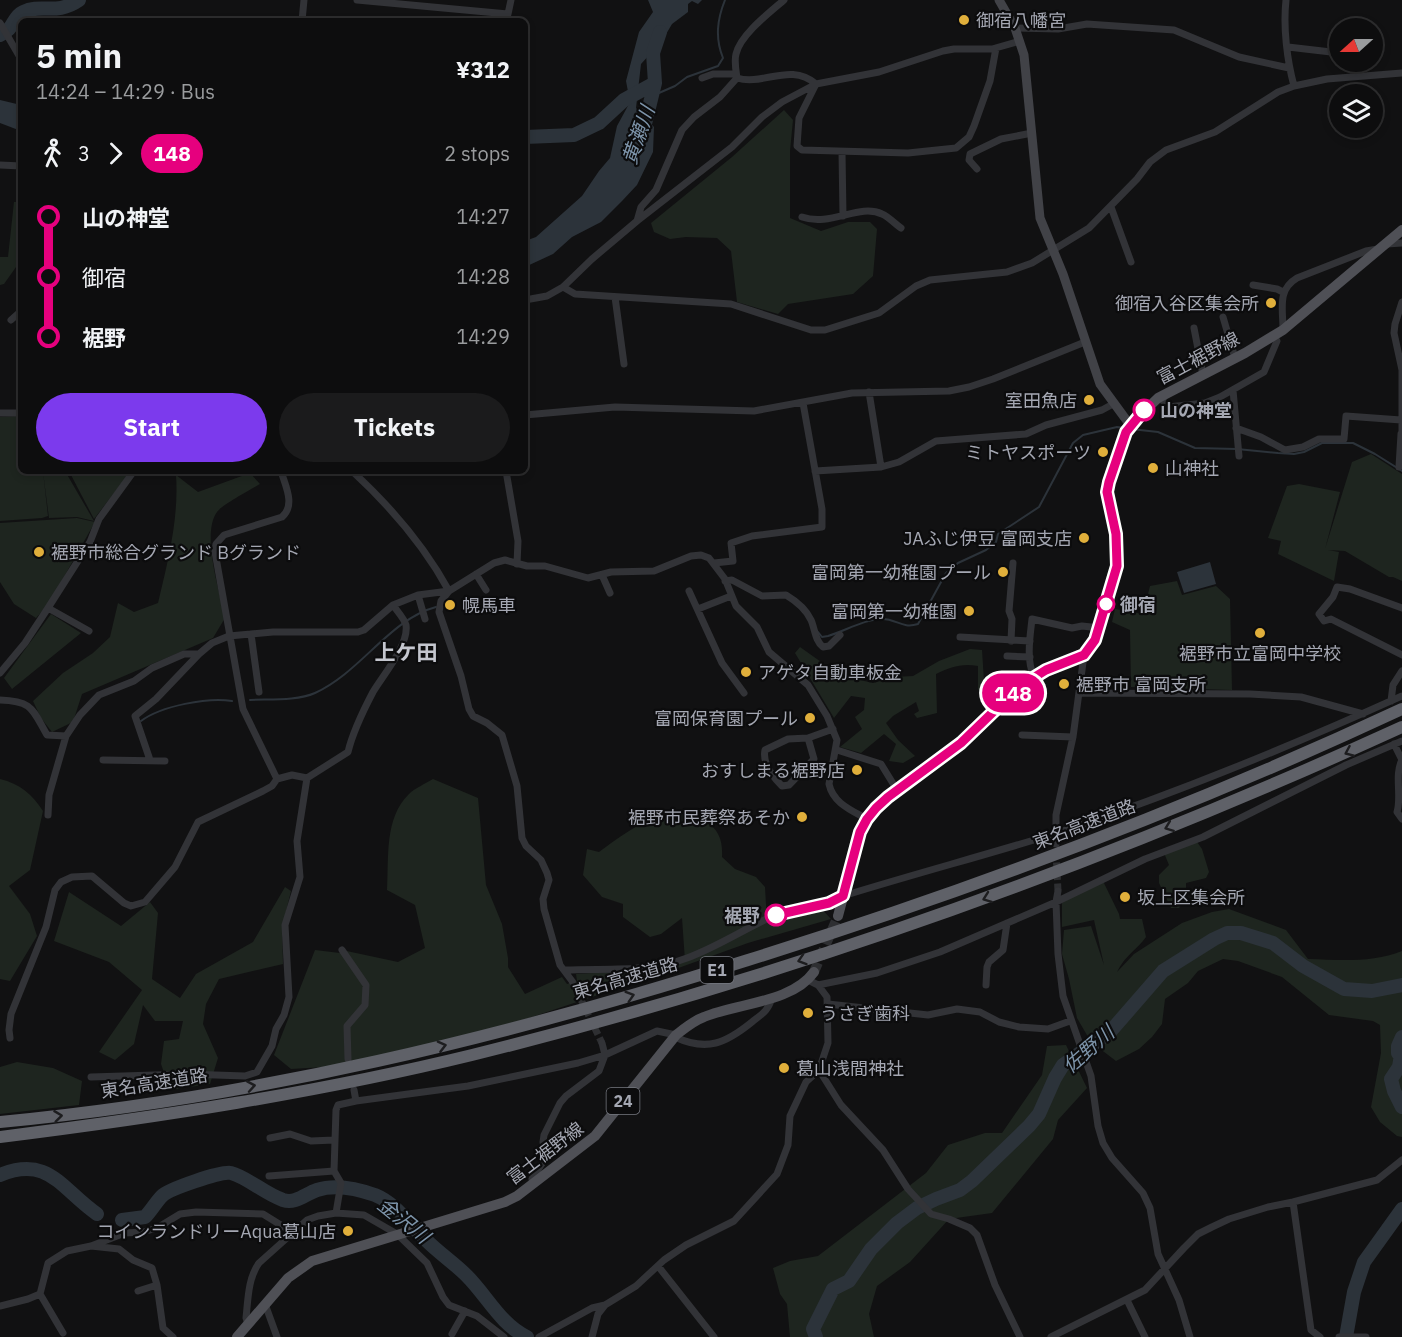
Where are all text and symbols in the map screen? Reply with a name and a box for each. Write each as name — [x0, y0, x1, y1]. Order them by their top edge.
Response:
place label: 御宿八幡宮 — [976, 9, 1066, 32]
marker: 御宿八幡宮 — [957, 13, 971, 27]
north arrow — [1329, 18, 1383, 72]
map controls — [1329, 18, 1383, 138]
text: 5 min — [36, 34, 122, 77]
text: ¥312 — [456, 55, 510, 84]
text: 14:24 – 14:29 · Bus — [36, 78, 215, 105]
button: layers — [1329, 84, 1383, 138]
water label: 黄瀬川 — [615, 100, 661, 168]
icon: walk — [36, 137, 69, 170]
icon: forward — [99, 137, 132, 170]
text: 148 — [153, 139, 191, 167]
text: 3 — [78, 140, 90, 167]
text: 2 stops — [444, 140, 510, 167]
text: 山の神堂 — [82, 203, 170, 232]
text: 14:27 — [456, 203, 510, 230]
text: 御宿 — [82, 263, 126, 292]
text: 14:28 — [456, 263, 510, 290]
place label: 御宿入谷区集会所 — [1115, 292, 1259, 315]
marker: 御宿入谷区集会所 — [1264, 296, 1278, 310]
text: 裾野 — [82, 323, 126, 352]
text: 14:29 — [456, 323, 510, 350]
street label: 富士裾野線 — [1153, 327, 1243, 389]
place label: 室田魚店 — [1005, 389, 1077, 412]
button: Start — [36, 393, 267, 462]
button: Tickets — [279, 393, 510, 462]
marker: 室田魚店 — [1082, 393, 1096, 407]
marker: 山の神堂 — [1133, 399, 1155, 421]
place label: 山の神堂 — [1160, 399, 1232, 422]
place label: ミトヤスポーツ — [965, 441, 1091, 464]
marker: ミトヤスポーツ — [1096, 445, 1110, 459]
place label: 山神社 — [1165, 457, 1219, 480]
marker: 山神社 — [1146, 461, 1160, 475]
place label: JAふじ伊豆 富岡支店 — [903, 527, 1072, 550]
marker: JAふじ伊豆 富岡支店 — [1077, 531, 1091, 545]
place label: 裾野市総合グランド Bグランド — [51, 541, 301, 564]
marker: 裾野市総合グランド Bグランド — [32, 545, 46, 559]
place label: 富岡第一幼稚園プール — [811, 561, 991, 584]
marker: 富岡第一幼稚園プール — [996, 565, 1010, 579]
place label: 御宿 — [1119, 593, 1156, 616]
place label: 幌馬車 — [462, 594, 516, 617]
marker: 御宿 — [1097, 595, 1115, 613]
marker: 幌馬車 — [443, 598, 457, 612]
place label: 富岡第一幼稚園 — [831, 600, 957, 623]
marker: 富岡第一幼稚園 — [962, 604, 976, 618]
marker: 裾野市立富岡中学校 — [1253, 626, 1267, 640]
district label: 上ケ田 — [375, 638, 438, 666]
place label: 裾野市立富岡中学校 — [1179, 642, 1341, 665]
place label: アゲタ自動車板金 — [758, 661, 902, 684]
marker: アゲタ自動車板金 — [739, 665, 753, 679]
place label: 裾野市 富岡支所 — [1076, 673, 1206, 696]
line badge: 148 — [978, 674, 1048, 712]
marker: 裾野市 富岡支所 — [1057, 677, 1071, 691]
text: 148 — [994, 679, 1032, 707]
place label: 富岡保育園プール — [654, 707, 798, 730]
marker: 富岡保育園プール — [803, 711, 817, 725]
one-way arrow — [1344, 744, 1355, 756]
place label: おすしまる裾野店 — [701, 759, 845, 782]
marker: おすしまる裾野店 — [850, 763, 864, 777]
street label: 東名高速道路 — [1029, 794, 1139, 854]
place label: 裾野市民葬祭あそか — [628, 806, 790, 829]
marker: 裾野市民葬祭あそか — [795, 810, 809, 824]
one-way arrow — [1164, 820, 1175, 832]
place label: 坂上区集会所 — [1137, 886, 1245, 909]
one-way arrow — [982, 890, 993, 903]
marker: 坂上区集会所 — [1118, 890, 1132, 904]
place label: 裾野 — [724, 904, 760, 927]
marker: 裾野 — [765, 904, 787, 926]
street label: 東名高速道路 — [570, 952, 680, 1004]
one-way arrow — [798, 953, 808, 965]
road number: E1 — [700, 957, 734, 983]
one-way arrow — [624, 991, 635, 1003]
place label: うさぎ歯科 — [820, 1002, 910, 1025]
marker: うさぎ歯科 — [801, 1006, 815, 1020]
water label: 佐野川 — [1057, 1018, 1121, 1079]
one-way arrow — [436, 1041, 446, 1054]
place label: 葛山浅間神社 — [796, 1057, 904, 1080]
marker: 葛山浅間神社 — [777, 1061, 791, 1075]
street label: 東名高速道路 — [99, 1063, 209, 1103]
one-way arrow — [245, 1080, 255, 1093]
road number: 24 — [606, 1088, 640, 1114]
one-way arrow — [54, 1110, 63, 1122]
street label: 富士裾野線 — [502, 1117, 588, 1189]
water label: 金沢川 — [372, 1191, 437, 1251]
place label: コインランドリーAqua葛山店 — [96, 1220, 336, 1243]
marker: コインランドリーAqua葛山店 — [341, 1224, 355, 1238]

